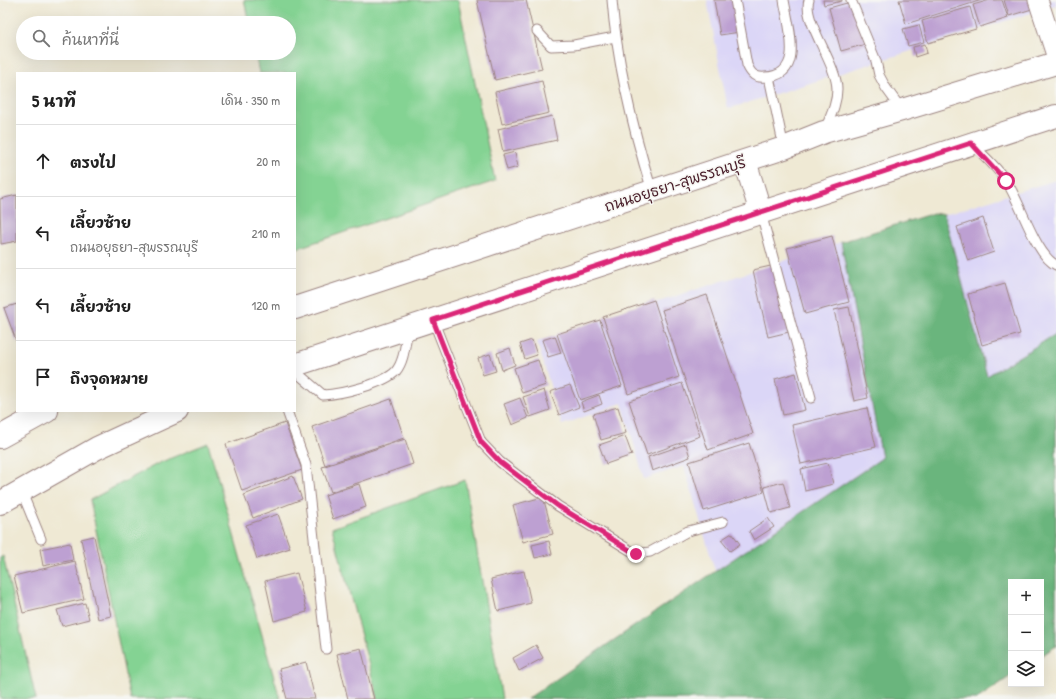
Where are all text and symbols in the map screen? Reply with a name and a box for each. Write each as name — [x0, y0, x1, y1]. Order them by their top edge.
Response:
search box — [16, 16, 296, 60]
icon: search — [30, 27, 52, 49]
text: ค้นหาที่นี่ — [62, 29, 119, 50]
text: 5 นาที — [32, 89, 76, 112]
text: เดิน · 350 m — [221, 91, 280, 109]
icon: ahead — [32, 150, 54, 172]
street label: ถนนอยุธยา-สุพรรณบุรี — [602, 151, 749, 218]
text: ตรงไป — [70, 152, 116, 173]
text: 20 m — [256, 152, 280, 170]
route start — [997, 172, 1015, 190]
text: เลี้ยวซ้าย — [70, 212, 131, 233]
icon: left — [32, 222, 54, 244]
text: 210 m — [252, 224, 280, 242]
text: ถนนอยุธยา-สุพรรณบุรี — [70, 238, 198, 256]
icon: left — [32, 294, 54, 316]
text: เลี้ยวซ้าย — [70, 296, 131, 317]
text: 120 m — [252, 296, 280, 314]
icon: arrive — [32, 366, 54, 388]
text: ถึงจุดหมาย — [70, 368, 148, 389]
route end — [627, 545, 645, 563]
map controls — [1008, 579, 1044, 687]
button: + — [1008, 579, 1044, 615]
button: − — [1008, 615, 1044, 651]
button: layers — [1008, 651, 1044, 687]

